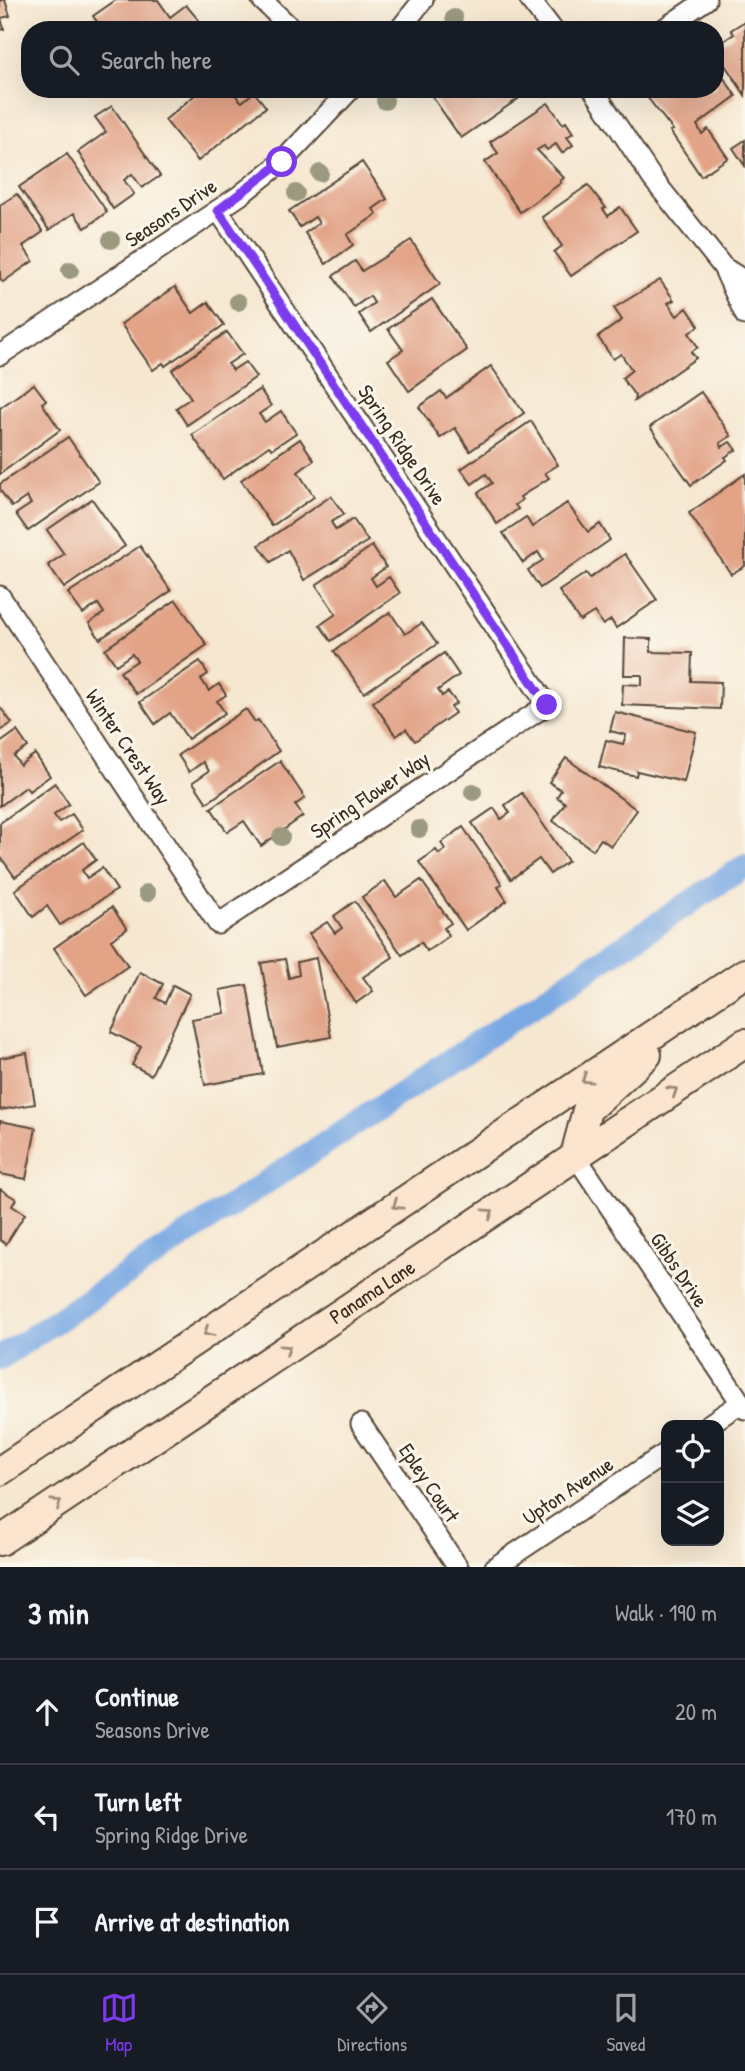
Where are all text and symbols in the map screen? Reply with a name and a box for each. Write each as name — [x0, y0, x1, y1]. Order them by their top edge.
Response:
search box — [21, 21, 724, 98]
icon: search — [45, 41, 83, 79]
text: Search here — [101, 42, 212, 77]
route start — [266, 146, 297, 177]
street label: Seasons Drive — [119, 171, 222, 254]
street label: Spring Ridge Drive — [351, 379, 453, 511]
street label: Winter Crest Way — [79, 683, 178, 810]
route end — [531, 689, 562, 720]
street label: Spring Flower Way — [304, 744, 435, 845]
one-way arrow — [581, 1070, 594, 1083]
one-way arrow — [665, 1086, 678, 1099]
one-way arrow — [392, 1197, 405, 1209]
one-way arrow — [481, 1208, 494, 1221]
street label: Gibbs Drive — [644, 1227, 715, 1313]
street label: Panama Lane — [324, 1253, 421, 1331]
one-way arrow — [203, 1324, 216, 1336]
one-way arrow — [278, 1344, 291, 1357]
map controls — [661, 1420, 724, 1546]
button: locate — [661, 1420, 724, 1483]
street label: Epley Court — [392, 1437, 467, 1529]
street label: Upton Avenue — [517, 1450, 619, 1532]
button: layers — [661, 1483, 724, 1546]
one-way arrow — [49, 1498, 62, 1511]
text: 3 min — [28, 1593, 89, 1633]
text: Walk · 190 m — [615, 1597, 717, 1628]
text: Continue — [95, 1679, 179, 1714]
icon: ahead — [28, 1693, 66, 1731]
text: 20 m — [675, 1696, 717, 1727]
text: Seasons Drive — [95, 1714, 210, 1745]
text: Turn left — [95, 1784, 181, 1819]
icon: left — [28, 1798, 66, 1836]
text: 170 m — [666, 1801, 717, 1832]
text: Spring Ridge Drive — [95, 1819, 248, 1850]
icon: arrive — [28, 1903, 66, 1941]
text: Arrive at destination — [95, 1904, 290, 1939]
tab: Map — [100, 1989, 138, 2057]
tab: Directions — [337, 1989, 407, 2057]
tab: Saved — [607, 1989, 645, 2057]

